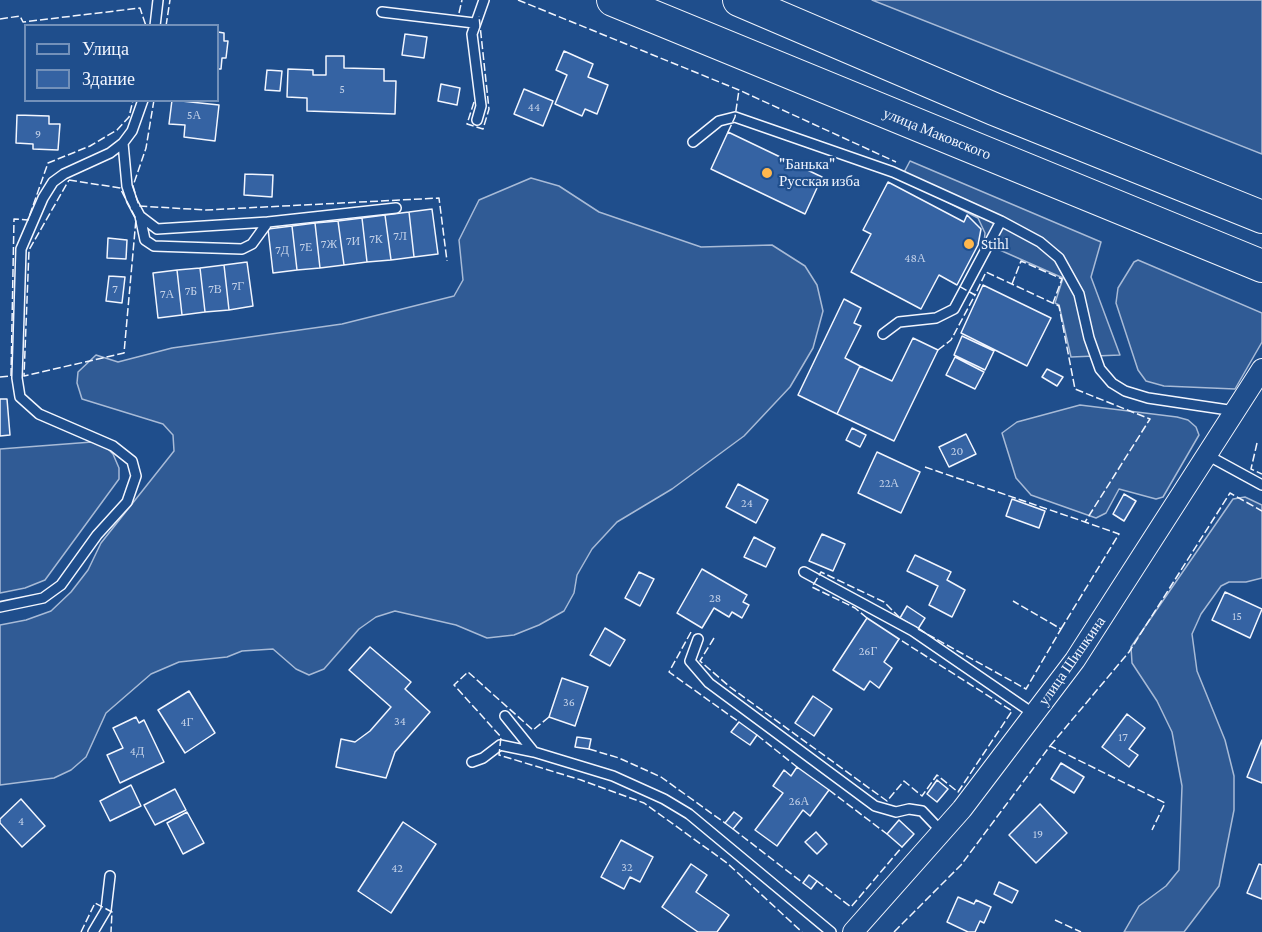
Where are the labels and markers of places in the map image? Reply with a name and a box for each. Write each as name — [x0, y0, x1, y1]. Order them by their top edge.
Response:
place label: "Банька" Русская изба — [779, 155, 860, 190]
marker: "Банька" Русская изба — [760, 166, 774, 180]
place label: Stihl — [981, 235, 1009, 253]
marker: Stihl — [962, 237, 976, 251]

